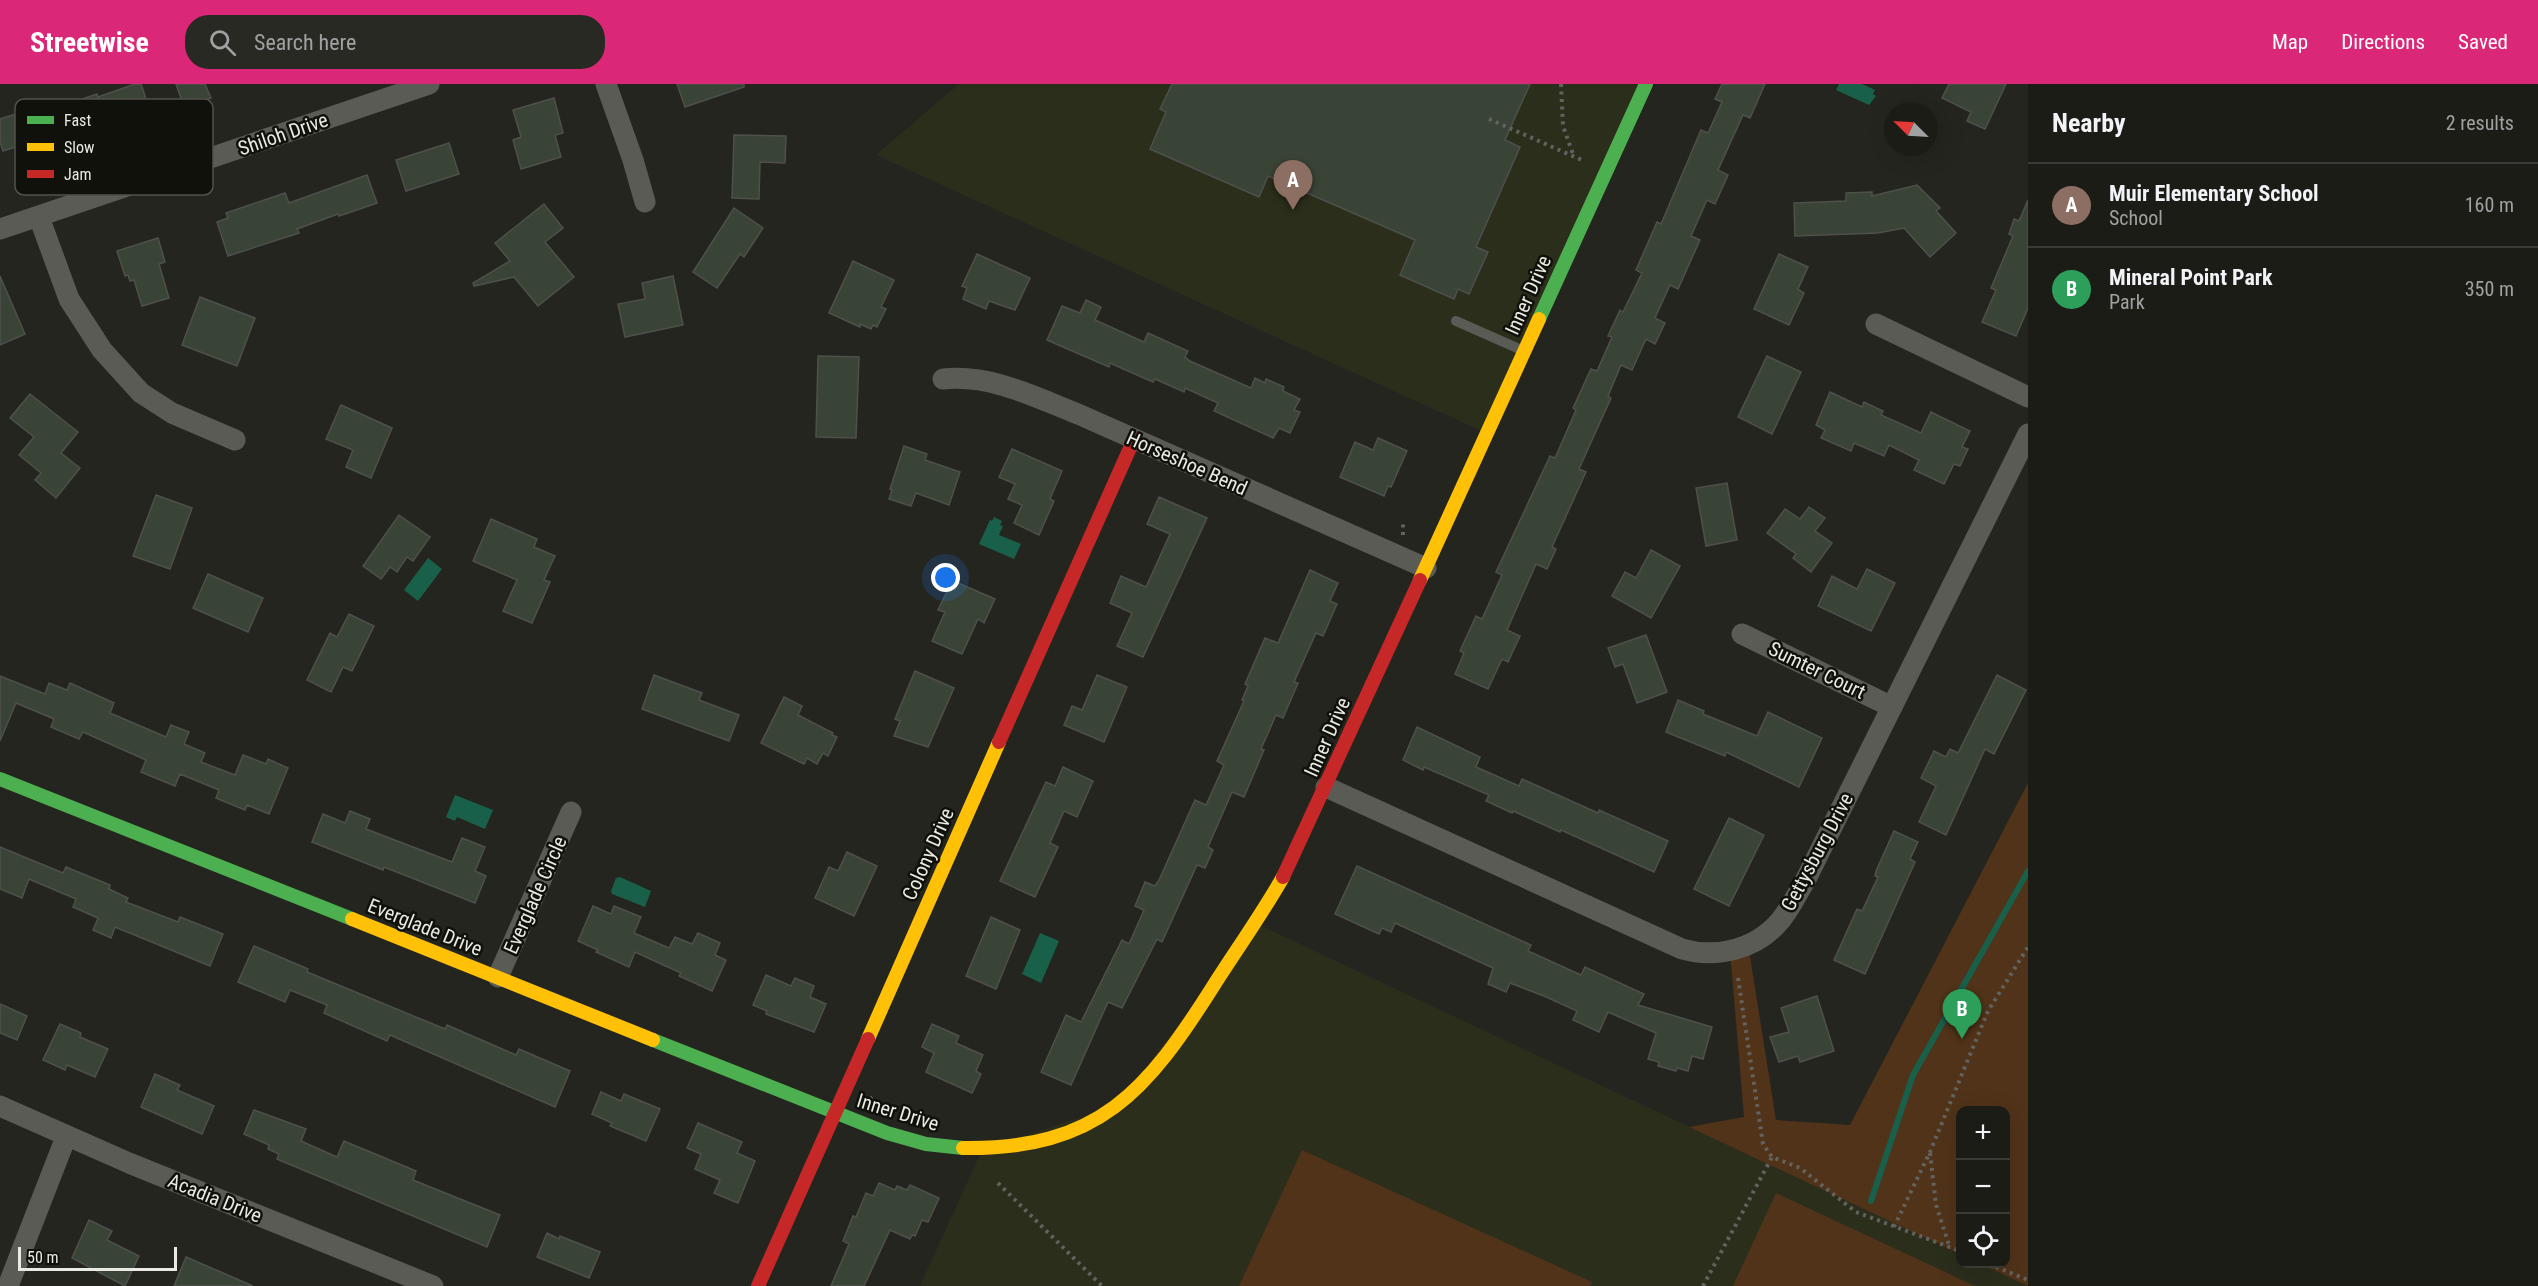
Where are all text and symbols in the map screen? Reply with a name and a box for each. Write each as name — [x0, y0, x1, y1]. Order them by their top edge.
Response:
search box — [185, 15, 605, 69]
text: Streetwise — [30, 26, 149, 59]
icon: search — [206, 26, 239, 59]
text: Search here — [254, 30, 356, 55]
text: Map — [2272, 30, 2308, 54]
text: Directions — [2341, 30, 2425, 54]
text: Saved — [2458, 30, 2508, 54]
legend — [15, 99, 213, 195]
north arrow — [1884, 102, 1938, 156]
street label: Shiloh Drive — [235, 107, 331, 161]
text: Nearby — [2052, 108, 2126, 138]
text: Fast — [64, 111, 91, 130]
text: 2 results — [2446, 111, 2514, 135]
text: Slow — [64, 138, 94, 157]
pin: A — [1274, 160, 1312, 210]
text: Jam — [64, 165, 91, 184]
text: Muir Elementary School — [2109, 181, 2319, 206]
text: A — [2066, 193, 2077, 217]
text: 160 m — [2465, 193, 2514, 217]
text: School — [2109, 206, 2163, 230]
street label: Inner Drive — [1500, 252, 1556, 338]
text: Mineral Point Park — [2109, 265, 2273, 290]
text: B — [2066, 277, 2077, 301]
text: 350 m — [2465, 277, 2514, 301]
text: Park — [2109, 290, 2145, 314]
street label: Horseshoe Bend — [1123, 426, 1251, 500]
your location — [931, 563, 960, 592]
street label: Sumter Court — [1765, 636, 1869, 704]
street label: Inner Drive — [1299, 694, 1355, 780]
street label: Gettysburg Drive — [1776, 789, 1858, 915]
street label: Colony Drive — [897, 804, 959, 904]
street label: Everglade Circle — [498, 832, 572, 958]
street label: Everglade Drive — [364, 893, 486, 961]
pin: B — [1942, 990, 1982, 1039]
street label: Inner Drive — [854, 1088, 942, 1136]
map controls — [1956, 1106, 2010, 1268]
button: + — [1956, 1106, 2010, 1160]
button: − — [1956, 1160, 2010, 1214]
street label: Acadia Drive — [165, 1168, 265, 1228]
button: locate — [1956, 1214, 2010, 1268]
scale bar — [18, 1244, 177, 1272]
text: 50 m — [27, 1248, 59, 1267]

